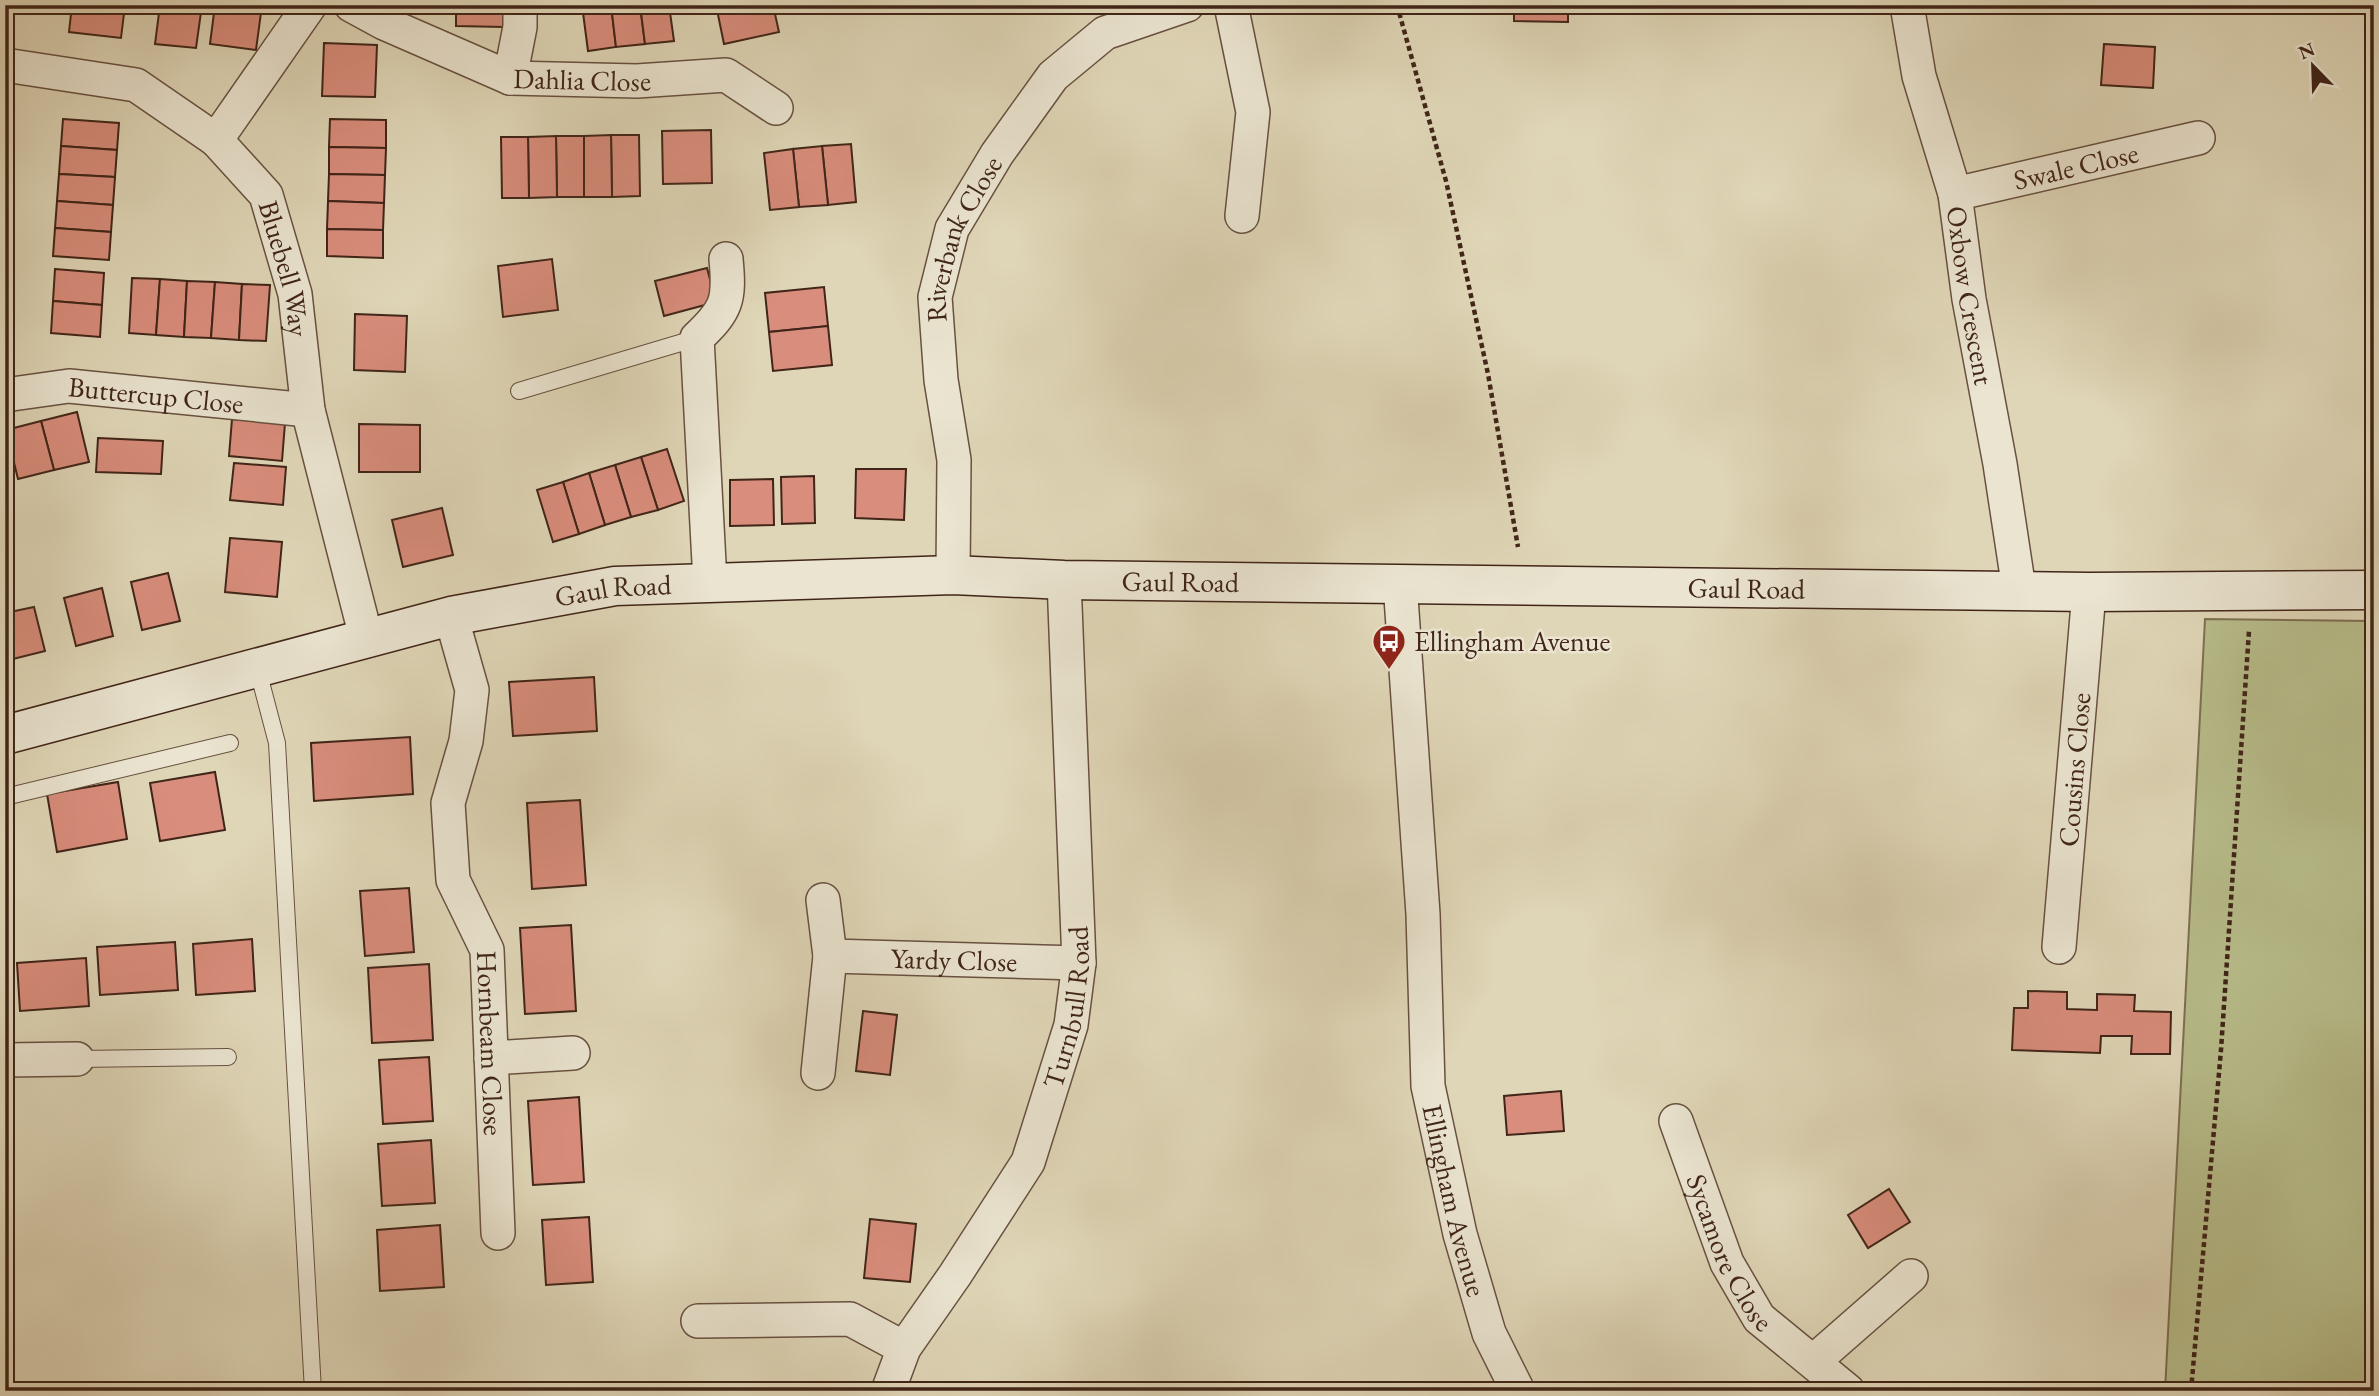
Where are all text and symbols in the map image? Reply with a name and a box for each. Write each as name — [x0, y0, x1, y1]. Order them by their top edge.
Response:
north arrow — [2278, 32, 2348, 102]
text: N — [2295, 36, 2319, 65]
street label: Dahlia Close — [513, 60, 652, 99]
street label: Swale Close — [2010, 134, 2142, 198]
street label: Riverbank Close — [917, 149, 1010, 323]
street label: Bluebell Way — [251, 196, 318, 339]
street label: Oxbow Crescent — [1939, 204, 2003, 388]
street label: Buttercup Close — [67, 368, 245, 421]
street label: Gaul Road — [1121, 563, 1240, 600]
street label: Gaul Road — [552, 566, 673, 615]
street label: Gaul Road — [1687, 569, 1806, 607]
bus stop icon: Ellingham Avenue — [1370, 622, 1408, 671]
place label: Ellingham Avenue — [1414, 623, 1610, 659]
street label: Cousins Close — [2050, 691, 2098, 848]
street label: Turnbull Road — [1034, 925, 1097, 1093]
street label: Yardy Close — [890, 940, 1018, 979]
street label: Hornbeam Close — [469, 950, 512, 1136]
street label: Ellingham Avenue — [1414, 1101, 1495, 1301]
street label: Sycamore Close — [1679, 1169, 1780, 1340]

